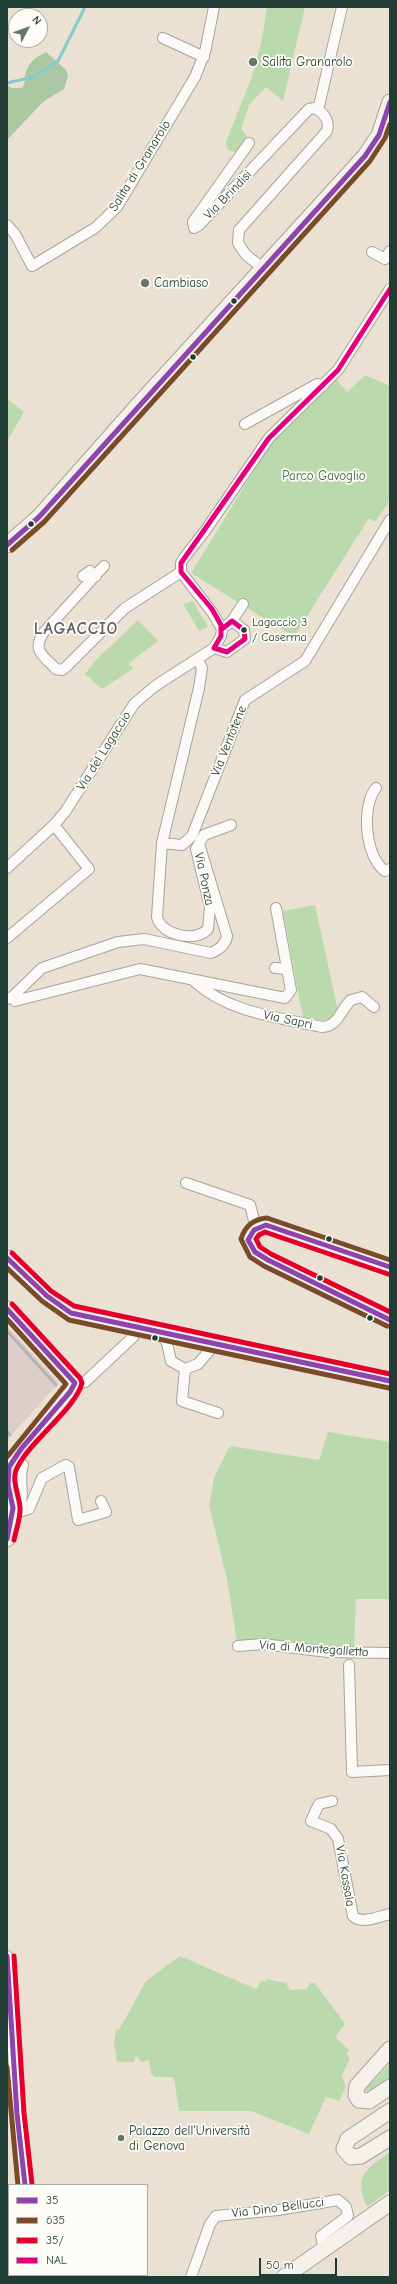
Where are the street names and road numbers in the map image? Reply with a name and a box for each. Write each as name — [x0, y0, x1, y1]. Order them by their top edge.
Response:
street label: Salita di Granarolo — [106, 118, 174, 214]
street label: Via Brindisi — [201, 167, 255, 223]
street label: Via Ventotene — [208, 704, 250, 778]
street label: Via del Lagaccio — [73, 708, 135, 794]
street label: Via Ponza — [191, 851, 217, 907]
street label: Via Sapri — [262, 1007, 314, 1033]
street label: Via di Montegalletto — [259, 1637, 369, 1661]
street label: Via Kassala — [332, 1844, 358, 1908]
street label: Via Dino Bellucci — [231, 2195, 325, 2221]

